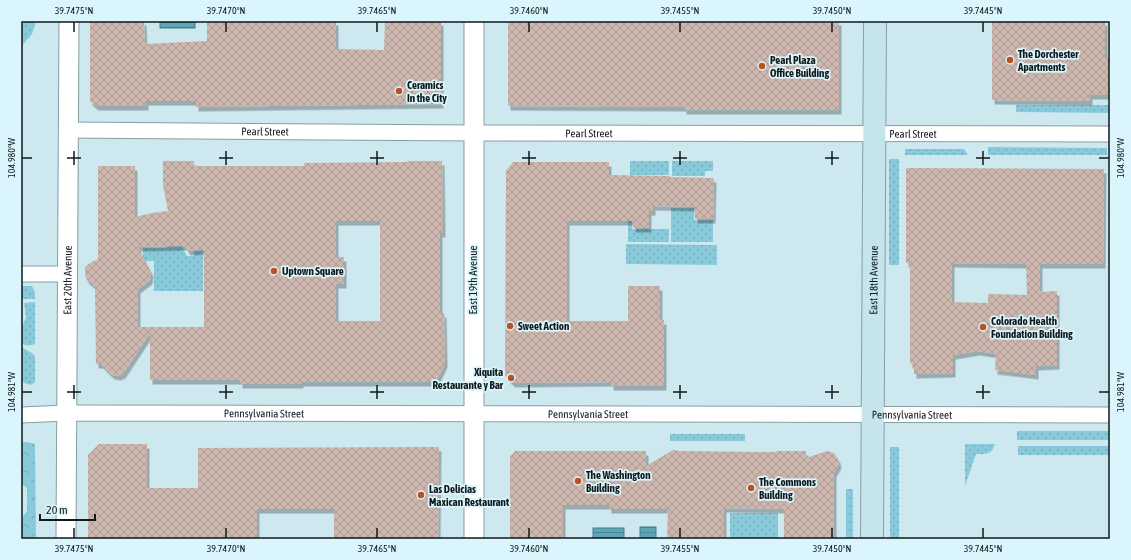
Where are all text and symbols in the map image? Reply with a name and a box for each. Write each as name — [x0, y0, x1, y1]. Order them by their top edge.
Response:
text: 39.7475°N — [55, 5, 93, 16]
text: 39.7470°N — [207, 5, 245, 16]
text: 39.7465°N — [358, 5, 396, 16]
text: 39.7460°N — [510, 5, 548, 16]
text: 39.7455°N — [661, 5, 699, 16]
text: 39.7450°N — [813, 5, 851, 16]
text: 39.7445°N — [964, 5, 1002, 16]
place label: The Dorchester Apartments — [1017, 48, 1079, 73]
place label: Pearl Plaza Office Building — [770, 54, 829, 79]
marker: The Dorchester Apartments — [1005, 55, 1015, 65]
marker: Pearl Plaza Office Building — [757, 61, 767, 71]
place label: Ceramics In the City — [407, 79, 447, 104]
marker: Ceramics In the City — [394, 86, 404, 96]
street label: Pearl Street — [241, 125, 289, 138]
street label: Pearl Street — [565, 127, 613, 139]
street label: Pearl Street — [889, 128, 937, 140]
text: 104.980°W — [6, 137, 17, 178]
text: 104.980°W — [1115, 137, 1126, 178]
street label: East 20th Avenue — [61, 245, 74, 315]
street label: East 19th Avenue — [467, 245, 479, 315]
street label: East 18th Avenue — [867, 245, 880, 315]
place label: Uptown Square — [282, 265, 344, 277]
marker: Uptown Square — [269, 266, 279, 276]
place label: Colorado Health Foundation Building — [991, 315, 1073, 340]
place label: Sweet Action — [518, 320, 569, 332]
marker: Sweet Action — [505, 321, 515, 331]
marker: Colorado Health Foundation Building — [978, 322, 988, 332]
place label: Xiquita Restaurante y Bar — [432, 366, 504, 391]
text: 104.981°W — [6, 371, 17, 412]
text: 104.981°W — [1115, 371, 1126, 412]
marker: Xiquita Restaurante y Bar — [506, 373, 516, 383]
street label: Pennsylvania Street — [224, 407, 304, 419]
street label: Pennsylvania Street — [548, 408, 628, 420]
street label: Pennsylvania Street — [872, 409, 952, 421]
place label: The Washington Building — [586, 469, 651, 494]
marker: The Washington Building — [573, 476, 583, 486]
place label: The Commons Building — [759, 476, 816, 501]
place label: Las Delicias Maxican Restaurant — [429, 483, 510, 508]
marker: The Commons Building — [746, 483, 756, 493]
marker: Las Delicias Maxican Restaurant — [416, 490, 426, 500]
scale bar — [40, 496, 95, 522]
text: 20 m — [46, 503, 68, 517]
text: 39.7475°N — [55, 543, 93, 554]
text: 39.7470°N — [207, 543, 245, 554]
text: 39.7465°N — [358, 543, 396, 554]
text: 39.7460°N — [510, 543, 548, 554]
text: 39.7455°N — [661, 543, 699, 554]
text: 39.7450°N — [813, 543, 851, 554]
text: 39.7445°N — [964, 543, 1002, 554]

